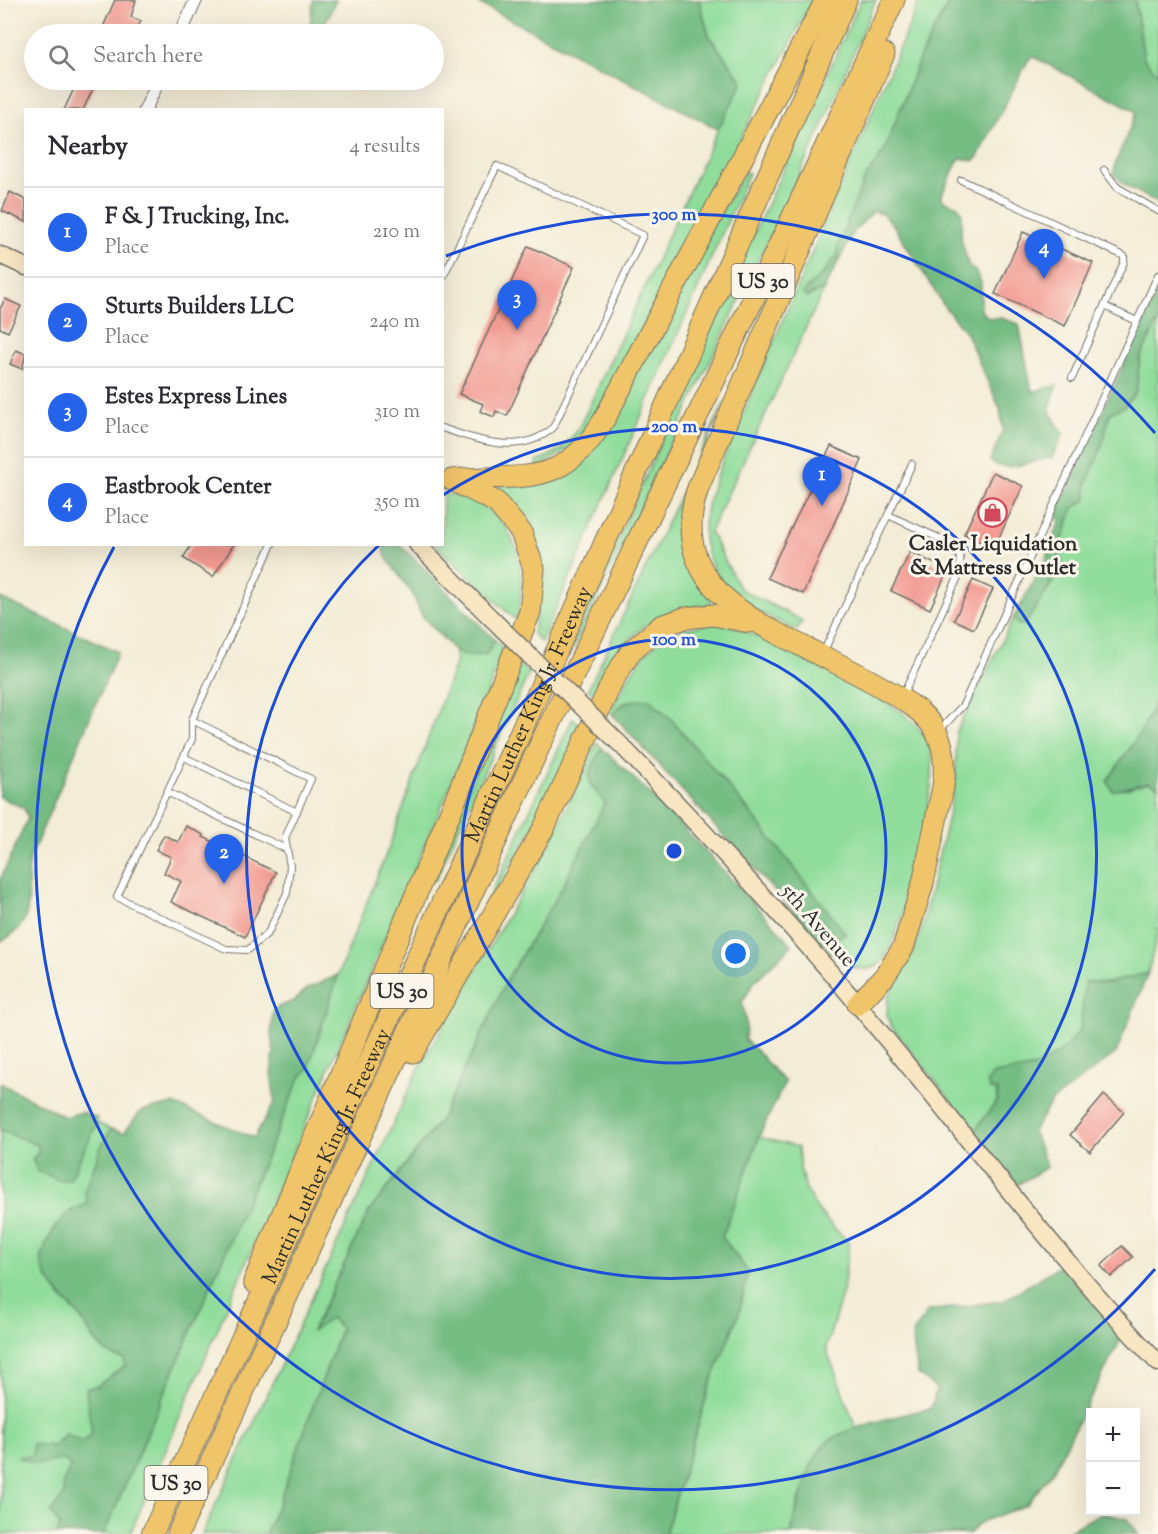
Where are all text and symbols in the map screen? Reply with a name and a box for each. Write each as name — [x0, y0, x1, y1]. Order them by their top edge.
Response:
search box — [24, 24, 444, 90]
icon: search — [45, 41, 78, 74]
text: Search here — [93, 41, 203, 73]
text: Nearby — [48, 129, 128, 166]
text: 4 results — [349, 133, 420, 162]
text: F & J Trucking, Inc. — [105, 202, 290, 234]
text: 300 m — [652, 203, 697, 229]
text: 1 — [64, 218, 71, 247]
text: 210 m — [373, 218, 420, 247]
pin: 4 — [1024, 230, 1064, 279]
text: Place — [105, 234, 149, 263]
road number: US 30 — [732, 264, 795, 298]
pin: 3 — [498, 280, 536, 330]
text: Sturts Builders LLC — [105, 292, 294, 324]
text: 2 — [63, 308, 72, 337]
text: 240 m — [369, 308, 420, 337]
text: Place — [105, 324, 149, 353]
text: Estes Express Lines — [105, 382, 287, 414]
text: 3 — [63, 398, 72, 427]
text: 310 m — [374, 398, 420, 427]
text: Place — [105, 414, 149, 443]
text: 200 m — [651, 415, 697, 441]
pin: 1 — [802, 456, 842, 506]
text: Eastbrook Center — [105, 472, 271, 504]
text: 4 — [62, 488, 73, 517]
text: 350 m — [374, 488, 420, 517]
shop icon: Casler Liquidation & Mattress Outlet — [977, 496, 1009, 528]
text: Place — [105, 504, 149, 533]
place label: Casler Liquidation & Mattress Outlet — [909, 530, 1078, 584]
street label: Martin Luther King Jr. Freeway — [459, 581, 601, 848]
text: 100 m — [652, 628, 696, 654]
pin: 2 — [204, 834, 244, 884]
centre of rings — [664, 841, 684, 861]
street label: 5th Avenue — [772, 877, 862, 974]
your location — [721, 939, 750, 968]
road number: US 30 — [370, 974, 434, 1008]
street label: Martin Luther King Jr. Freeway — [256, 1024, 400, 1290]
map controls — [1086, 1408, 1140, 1516]
button: + — [1086, 1408, 1140, 1462]
button: − — [1086, 1462, 1140, 1516]
road number: US 30 — [144, 1466, 207, 1500]

